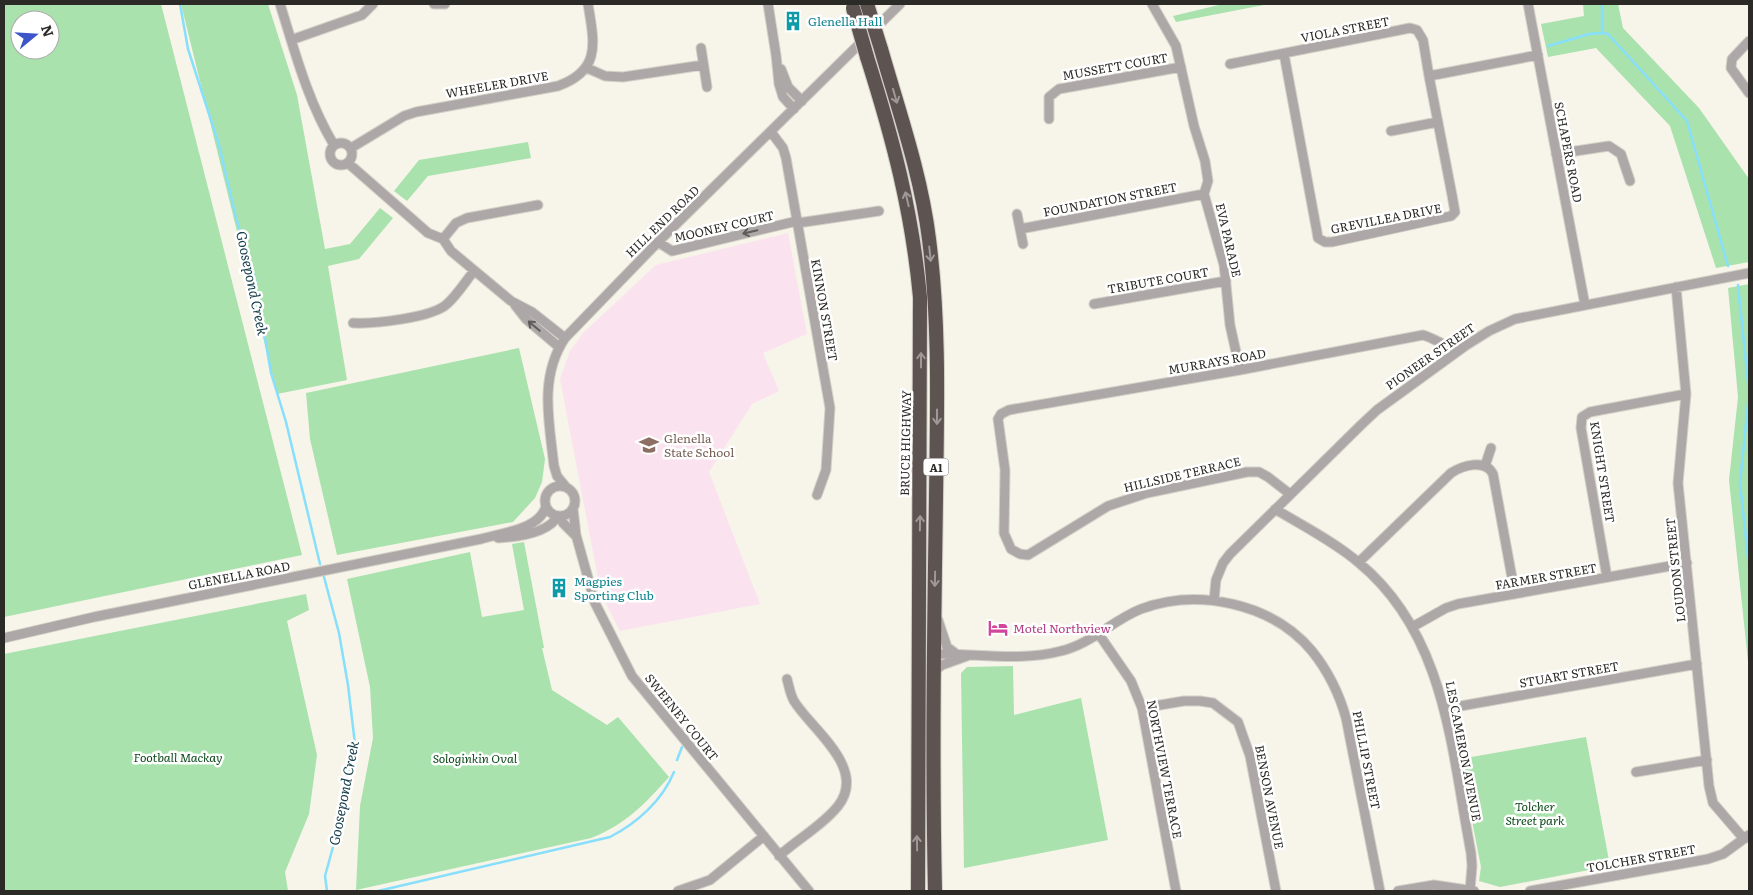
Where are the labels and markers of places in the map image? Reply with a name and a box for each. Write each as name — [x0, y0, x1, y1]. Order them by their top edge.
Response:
building icon: Glenella Hall — [782, 10, 804, 32]
place label: Glenella Hall — [808, 12, 882, 30]
place label: Glenella State School — [664, 429, 734, 461]
school or university icon: Glenella State School — [638, 434, 660, 456]
place label: Magpies Sporting Club — [574, 572, 654, 604]
building icon: Magpies Sporting Club — [548, 577, 570, 599]
hotel icon: Motel Northview — [987, 617, 1009, 639]
place label: Motel Northview — [1013, 619, 1111, 637]

